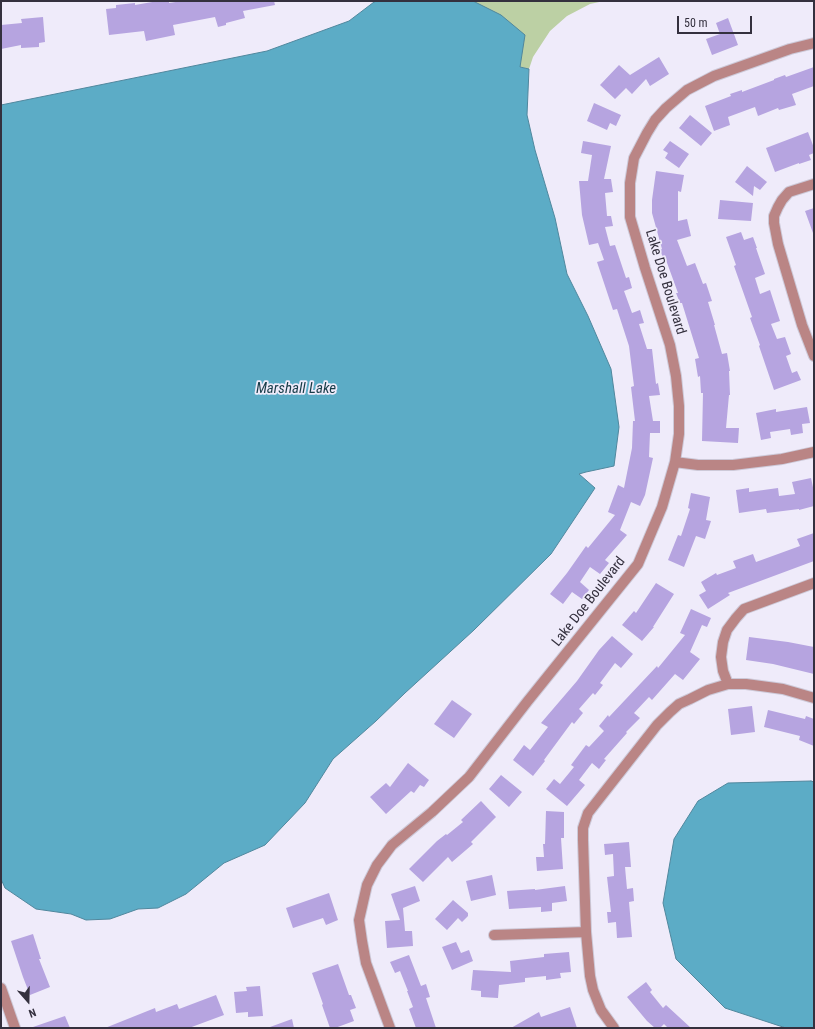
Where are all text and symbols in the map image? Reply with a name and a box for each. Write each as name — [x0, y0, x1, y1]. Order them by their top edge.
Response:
scale bar — [679, 8, 754, 34]
text: 50 m — [684, 16, 708, 30]
street label: Lake Doe Boulevard — [641, 227, 689, 337]
water label: Marshall Lake — [256, 380, 336, 398]
street label: Lake Doe Boulevard — [549, 554, 629, 650]
north arrow — [8, 981, 48, 1021]
text: N — [27, 1005, 38, 1020]

